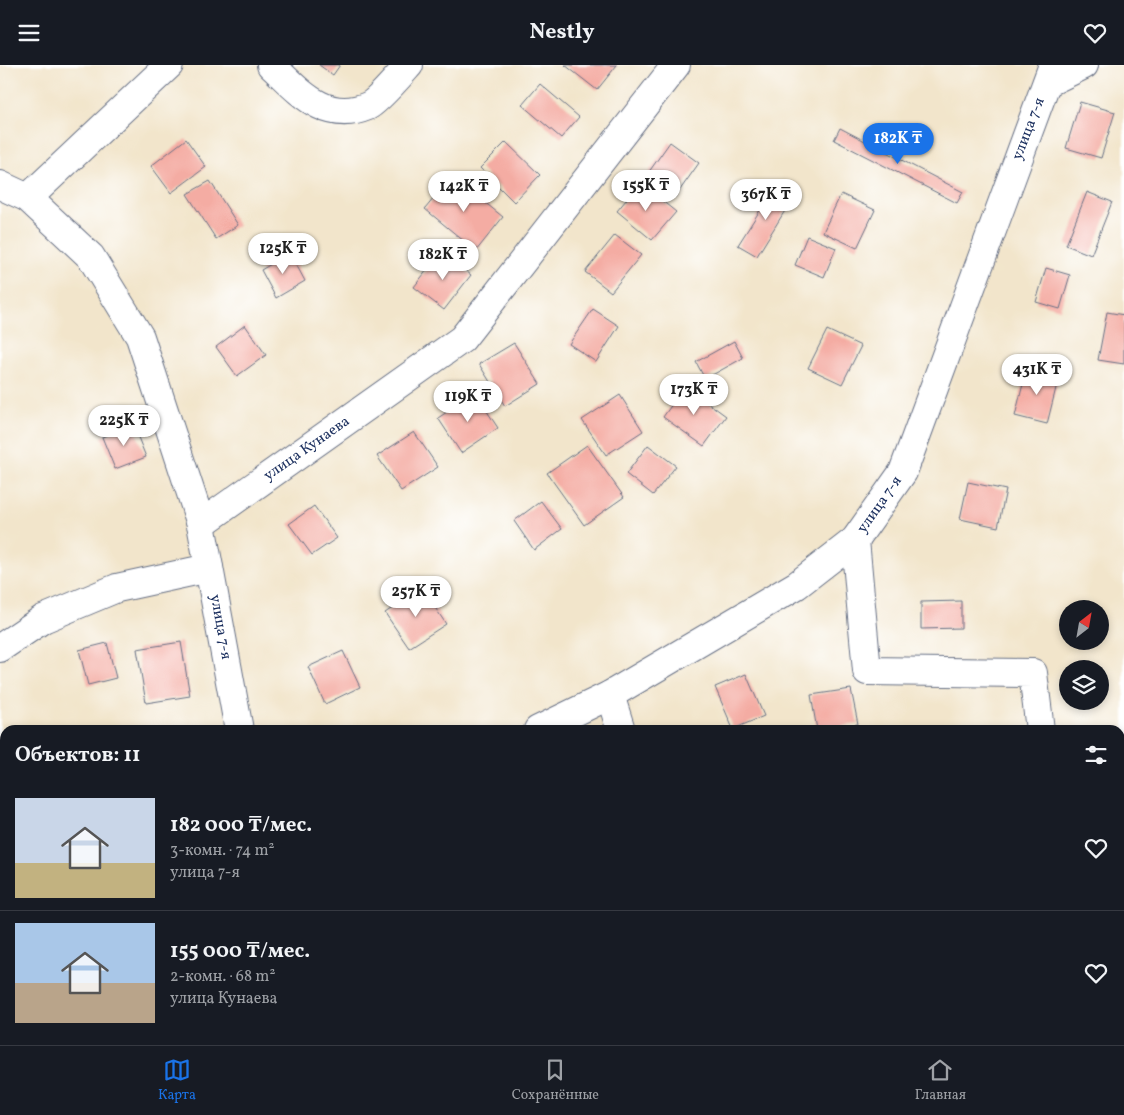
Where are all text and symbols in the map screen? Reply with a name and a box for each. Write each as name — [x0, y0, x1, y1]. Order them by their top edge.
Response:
text: Nestly — [529, 17, 595, 48]
icon: menu — [15, 19, 43, 47]
icon: heart — [1081, 19, 1109, 47]
street label: улица 7-я — [1007, 94, 1051, 163]
pin: 182K ₸ — [857, 123, 939, 165]
text: 182K ₸ — [874, 128, 922, 150]
pin: 155K ₸ — [605, 169, 687, 212]
pin: 142K ₸ — [423, 171, 505, 213]
text: 155K ₸ — [622, 175, 670, 197]
text: 142K ₸ — [439, 176, 489, 198]
pin: 367K ₸ — [725, 179, 807, 221]
text: 367K ₸ — [741, 184, 791, 206]
pin: 125K ₸ — [242, 233, 324, 275]
text: 125K ₸ — [259, 238, 307, 260]
pin: 182K ₸ — [402, 239, 484, 281]
text: 182K ₸ — [419, 244, 467, 266]
pin: 431K ₸ — [996, 353, 1078, 396]
text: 431K ₸ — [1013, 359, 1062, 381]
pin: 173K ₸ — [653, 373, 735, 416]
text: 173K ₸ — [670, 379, 718, 401]
pin: 119K ₸ — [427, 381, 509, 423]
text: 119K ₸ — [445, 386, 491, 408]
pin: 225K ₸ — [83, 405, 165, 447]
text: 225K ₸ — [99, 410, 149, 432]
street label: улица Кунаева — [260, 411, 354, 487]
street label: улица 7-я — [853, 472, 907, 538]
pin: 257K ₸ — [375, 575, 457, 618]
text: 257K ₸ — [392, 581, 440, 603]
street label: улица 7-я — [204, 593, 236, 661]
north arrow — [1059, 600, 1109, 650]
map controls — [1059, 600, 1109, 710]
button: layers — [1059, 660, 1109, 710]
text: Объектов: 11 — [15, 741, 141, 770]
icon: filters — [1082, 741, 1110, 769]
text: 182 000 ₸/мес. — [170, 811, 312, 840]
icon: home — [55, 818, 115, 878]
icon: heart — [1082, 834, 1110, 862]
text: 3-комн. · 74 m² — [170, 840, 274, 862]
text: улица 7-я — [170, 862, 240, 884]
text: 155 000 ₸/мес. — [170, 937, 310, 966]
icon: home — [55, 943, 115, 1003]
icon: heart — [1082, 959, 1110, 987]
text: 2-комн. · 68 m² — [170, 966, 275, 988]
text: улица Кунаева — [170, 988, 278, 1010]
tab: Карта — [158, 1056, 196, 1105]
tab: Сохранённые — [512, 1056, 599, 1105]
tab: Главная — [915, 1056, 966, 1105]

